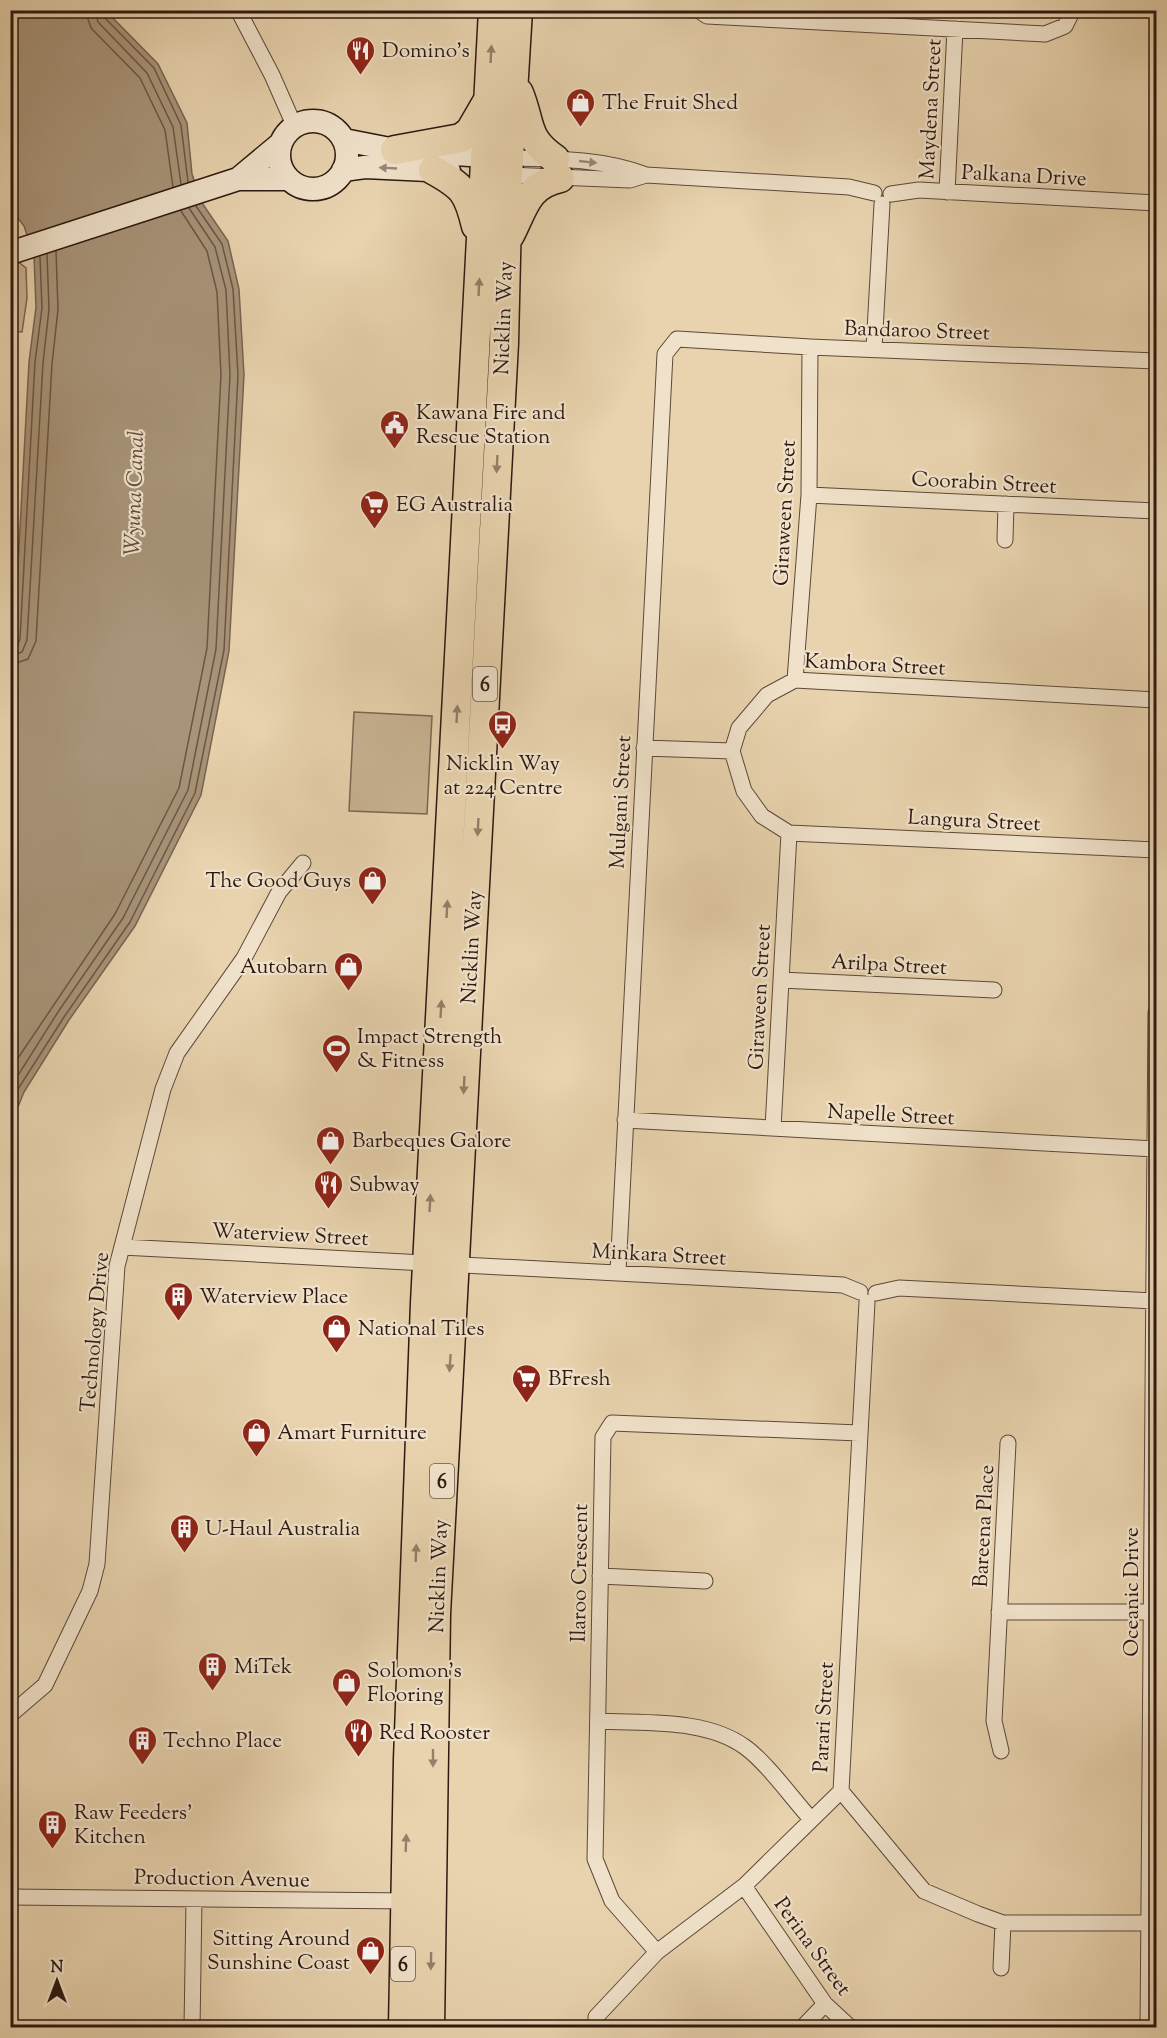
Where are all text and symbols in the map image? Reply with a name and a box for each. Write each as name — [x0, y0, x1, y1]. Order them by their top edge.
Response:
restaurant icon: Domino's — [345, 34, 377, 76]
place label: Domino's — [382, 37, 470, 67]
street label: Maydena Street — [913, 38, 951, 180]
one-way arrow — [487, 45, 496, 64]
shop icon: The Fruit Shed — [565, 86, 597, 128]
place label: The Fruit Shed — [602, 89, 738, 119]
one-way arrow — [579, 157, 598, 167]
street label: Palkana Drive — [960, 159, 1087, 195]
one-way arrow — [379, 163, 398, 172]
street label: Nicklin Way — [488, 260, 522, 376]
one-way arrow — [475, 278, 484, 297]
street label: Bandaroo Street — [843, 314, 990, 350]
place label: Kawana Fire and Rescue Station — [416, 399, 566, 453]
public building icon: Kawana Fire and Rescue Station — [379, 408, 411, 450]
water label: Wyuna Canal — [118, 430, 154, 556]
street label: Giraween Street — [767, 439, 805, 587]
one-way arrow — [492, 455, 501, 474]
street label: Coorabin Street — [911, 465, 1057, 503]
supermarket icon: EG Australia — [359, 488, 391, 530]
place label: EG Australia — [396, 491, 514, 521]
street label: Kambora Street — [804, 647, 946, 685]
road number: 6 — [473, 667, 497, 701]
one-way arrow — [453, 705, 462, 724]
bus stop icon: Nicklin Way at 224 Centre — [487, 708, 519, 750]
street label: Mulgani Street — [604, 735, 640, 870]
place label: Nicklin Way at 224 Centre — [443, 750, 563, 804]
street label: Langura Street — [907, 804, 1041, 840]
one-way arrow — [473, 817, 482, 836]
shop icon: The Good Guys — [356, 864, 388, 906]
place label: The Good Guys — [205, 867, 351, 897]
street label: Nicklin Way — [455, 889, 491, 1005]
one-way arrow — [442, 899, 451, 918]
street label: Giraween Street — [742, 923, 780, 1071]
street label: Arilpa Street — [830, 948, 948, 984]
shop icon: Autobarn — [333, 950, 365, 992]
place label: Autobarn — [240, 953, 328, 983]
one-way arrow — [436, 999, 446, 1018]
place label: Impact Strength & Fitness — [357, 1023, 502, 1077]
sports icon: Impact Strength & Fitness — [320, 1032, 352, 1074]
one-way arrow — [460, 1075, 469, 1094]
street label: Napelle Street — [826, 1098, 955, 1134]
shop icon: Barbeques Galore — [315, 1124, 347, 1166]
place label: Barbeques Galore — [352, 1127, 511, 1157]
restaurant icon: Subway — [312, 1168, 344, 1210]
place label: Subway — [349, 1171, 420, 1201]
one-way arrow — [426, 1194, 435, 1213]
street label: Waterview Street — [211, 1217, 369, 1255]
street label: Minkara Street — [591, 1237, 727, 1275]
street label: Technology Drive — [74, 1251, 118, 1414]
building icon: Waterview Place — [162, 1280, 194, 1322]
place label: Waterview Place — [199, 1283, 348, 1313]
shop icon: National Tiles — [321, 1312, 353, 1354]
place label: National Tiles — [358, 1315, 484, 1345]
one-way arrow — [445, 1354, 454, 1373]
supermarket icon: BFresh — [511, 1362, 543, 1404]
place label: BFresh — [548, 1365, 611, 1395]
shop icon: Amart Furniture — [240, 1416, 272, 1458]
place label: Amart Furniture — [277, 1419, 427, 1449]
road number: 6 — [430, 1464, 454, 1498]
street label: Bareena Place — [967, 1464, 1003, 1588]
street label: Ilaroo Crescent — [565, 1503, 597, 1643]
building icon: U-Haul Australia — [168, 1512, 200, 1554]
place label: U-Haul Australia — [205, 1515, 361, 1545]
street label: Nicklin Way — [423, 1518, 457, 1634]
street label: Oceanic Drive — [1118, 1527, 1148, 1657]
one-way arrow — [411, 1544, 420, 1563]
building icon: MiTek — [197, 1650, 229, 1692]
place label: MiTek — [234, 1653, 293, 1683]
place label: Solomon's Flooring — [367, 1657, 462, 1711]
street label: Parari Street — [807, 1661, 843, 1773]
shop icon: Solomon's Flooring — [330, 1666, 362, 1708]
restaurant icon: Red Rooster — [342, 1716, 374, 1758]
place label: Red Rooster — [379, 1719, 490, 1749]
building icon: Techno Place — [126, 1724, 158, 1766]
place label: Techno Place — [163, 1727, 282, 1757]
one-way arrow — [428, 1749, 438, 1768]
place label: Raw Feeders' Kitchen — [74, 1799, 193, 1853]
building icon: Raw Feeders' Kitchen — [37, 1808, 69, 1850]
one-way arrow — [401, 1833, 411, 1852]
street label: Production Avenue — [134, 1863, 310, 1897]
street label: Perina Street — [765, 1892, 857, 2003]
place label: Sitting Around Sunshine Coast — [207, 1925, 350, 1979]
shop icon: Sitting Around Sunshine Coast — [355, 1934, 387, 1976]
road number: 6 — [391, 1947, 415, 1981]
north arrow — [27, 1951, 87, 2011]
one-way arrow — [426, 1951, 436, 1970]
text: N — [51, 1957, 64, 1980]

